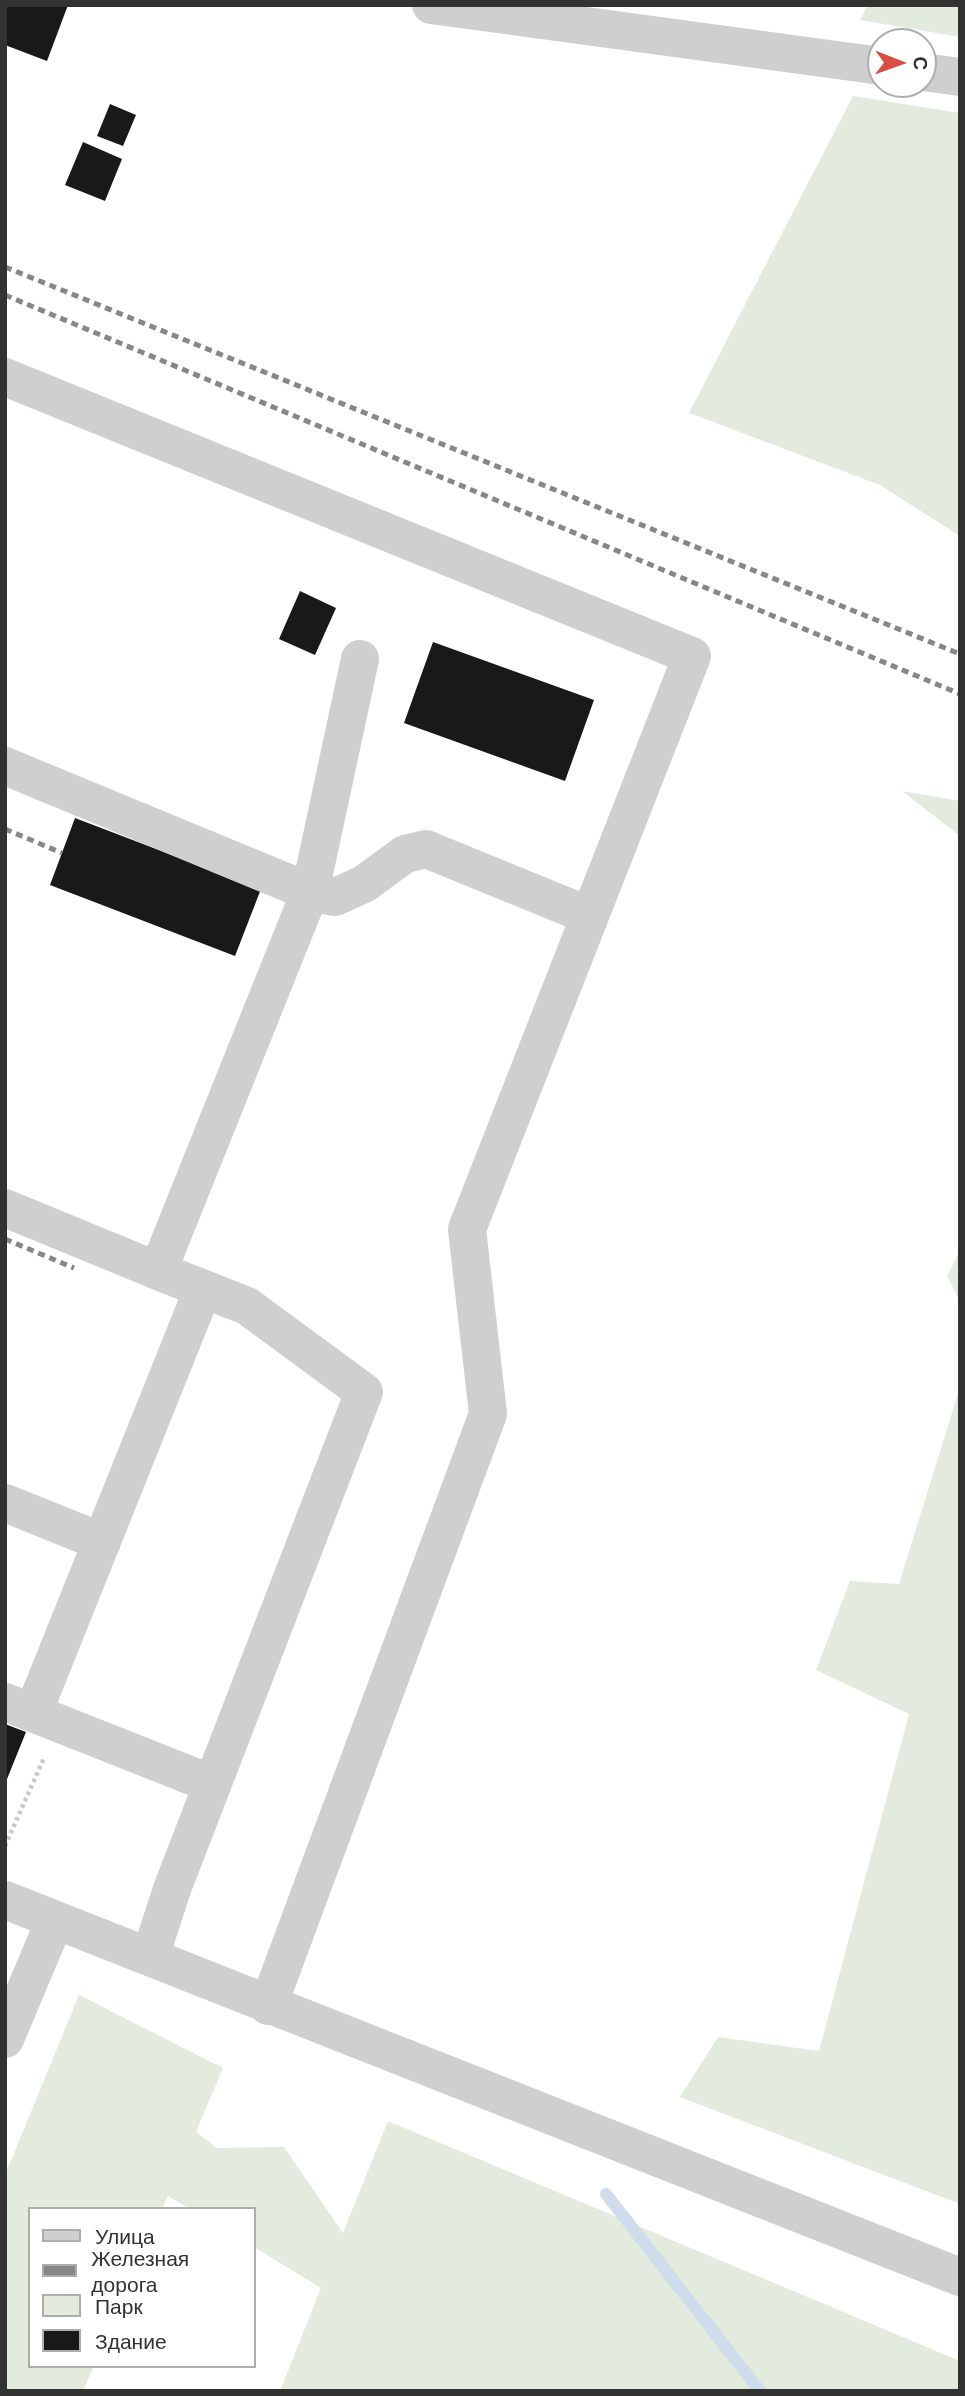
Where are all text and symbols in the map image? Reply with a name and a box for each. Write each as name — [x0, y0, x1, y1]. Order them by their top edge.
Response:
north arrow — [867, 28, 937, 98]
text: С — [910, 56, 933, 70]
legend — [28, 2207, 256, 2368]
text: Улица — [95, 2223, 155, 2248]
text: Железная дорога — [91, 2245, 189, 2296]
text: Парк — [95, 2293, 143, 2318]
text: Здание — [95, 2328, 167, 2353]

